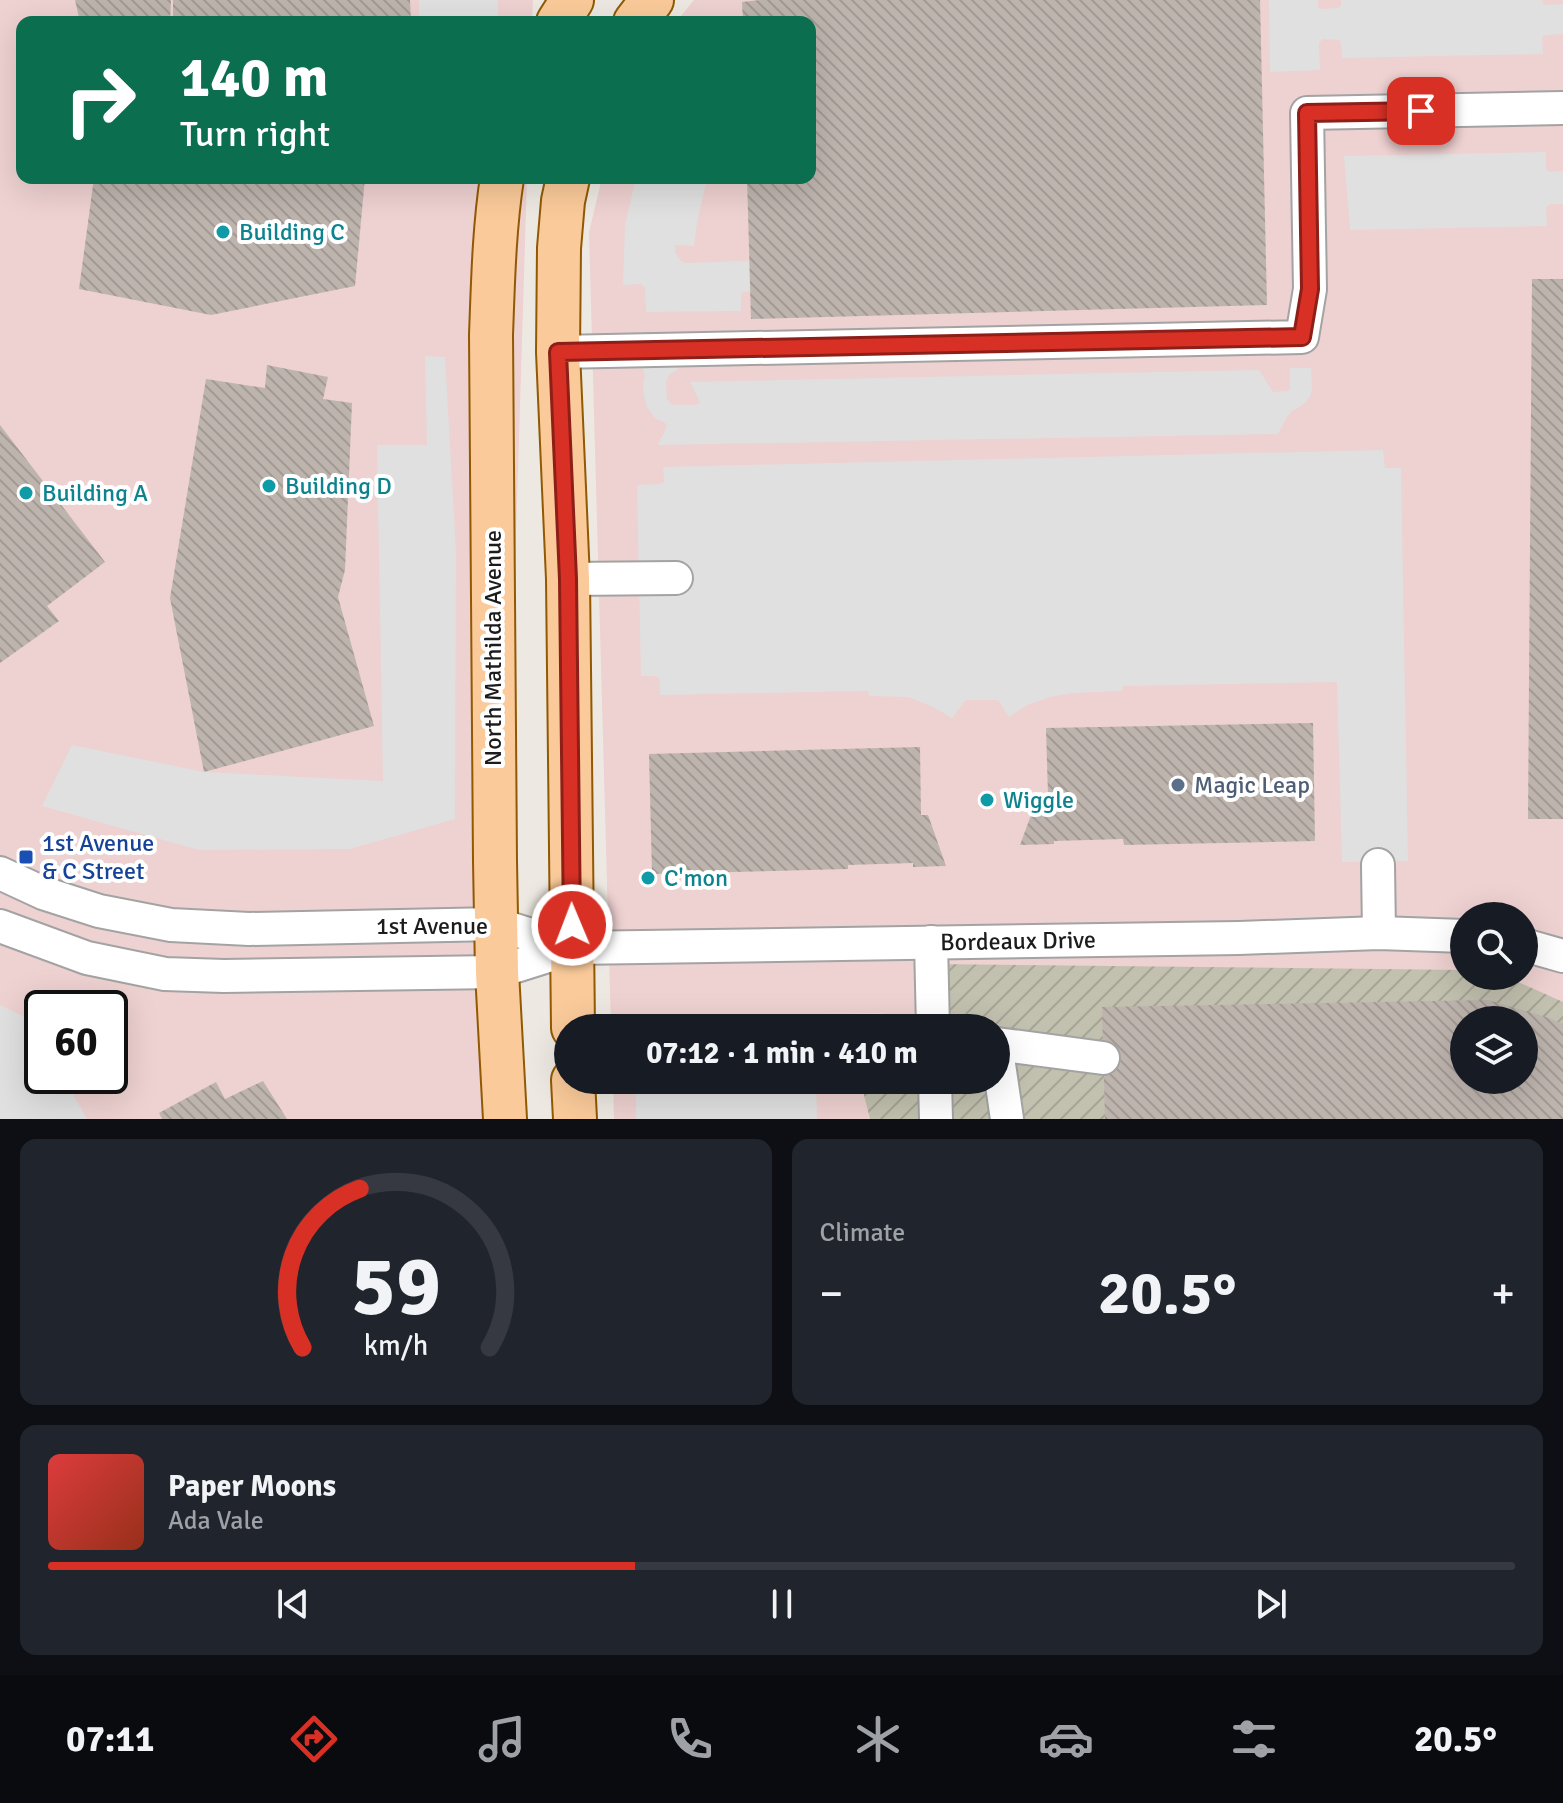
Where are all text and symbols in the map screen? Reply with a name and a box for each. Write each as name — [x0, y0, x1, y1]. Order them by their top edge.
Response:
text: 140 m — [180, 43, 328, 112]
icon: right — [48, 48, 152, 152]
pin — [1387, 77, 1455, 145]
icon: arrive — [1399, 89, 1443, 133]
text: Turn right — [180, 112, 330, 157]
place label: Building C — [239, 217, 345, 247]
marker: Building C — [214, 223, 232, 241]
place label: Building D — [285, 471, 392, 501]
marker: Building D — [260, 477, 278, 495]
place label: Building A — [42, 478, 148, 508]
marker: Building A — [17, 484, 35, 502]
street label: North Mathilda Avenue — [478, 530, 508, 766]
place label: Magic Leap — [1194, 770, 1310, 800]
marker: Magic Leap — [1169, 776, 1187, 794]
place label: Wiggle — [1003, 785, 1074, 815]
marker: Wiggle — [978, 791, 996, 809]
place label: 1st Avenue & C Street — [42, 828, 154, 886]
marker: 1st Avenue & C Street — [17, 848, 35, 866]
place label: C'mon — [664, 863, 728, 893]
marker: C'mon — [639, 869, 657, 887]
position arrow — [530, 883, 614, 967]
map controls — [1450, 902, 1538, 1094]
button: search — [1450, 902, 1538, 990]
street label: 1st Avenue — [376, 911, 488, 941]
street label: Bordeaux Drive — [940, 925, 1096, 957]
speed limit sign: 60 — [24, 990, 128, 1094]
button: layers — [1450, 1006, 1538, 1094]
text: 07:12 · 1 min · 410 m — [646, 1035, 918, 1072]
text: Climate — [820, 1217, 905, 1249]
text: 59 — [351, 1236, 441, 1338]
text: 20.5° — [1098, 1257, 1236, 1331]
text: − — [820, 1267, 843, 1321]
text: + — [1491, 1267, 1515, 1321]
text: km/h — [363, 1328, 428, 1363]
text: Paper Moons — [168, 1468, 336, 1505]
text: Ada Vale — [168, 1505, 264, 1537]
icon: previous — [271, 1582, 315, 1626]
icon: pause — [760, 1582, 804, 1626]
icon: next — [1249, 1582, 1293, 1626]
icon: directions — [286, 1711, 342, 1767]
icon: music — [474, 1711, 530, 1767]
icon: phone — [662, 1711, 718, 1767]
icon: climate — [850, 1711, 906, 1767]
icon: car — [1038, 1711, 1094, 1767]
icon: filters — [1226, 1711, 1282, 1767]
text: 07:11 — [66, 1717, 154, 1762]
text: 20.5° — [1414, 1717, 1497, 1762]

